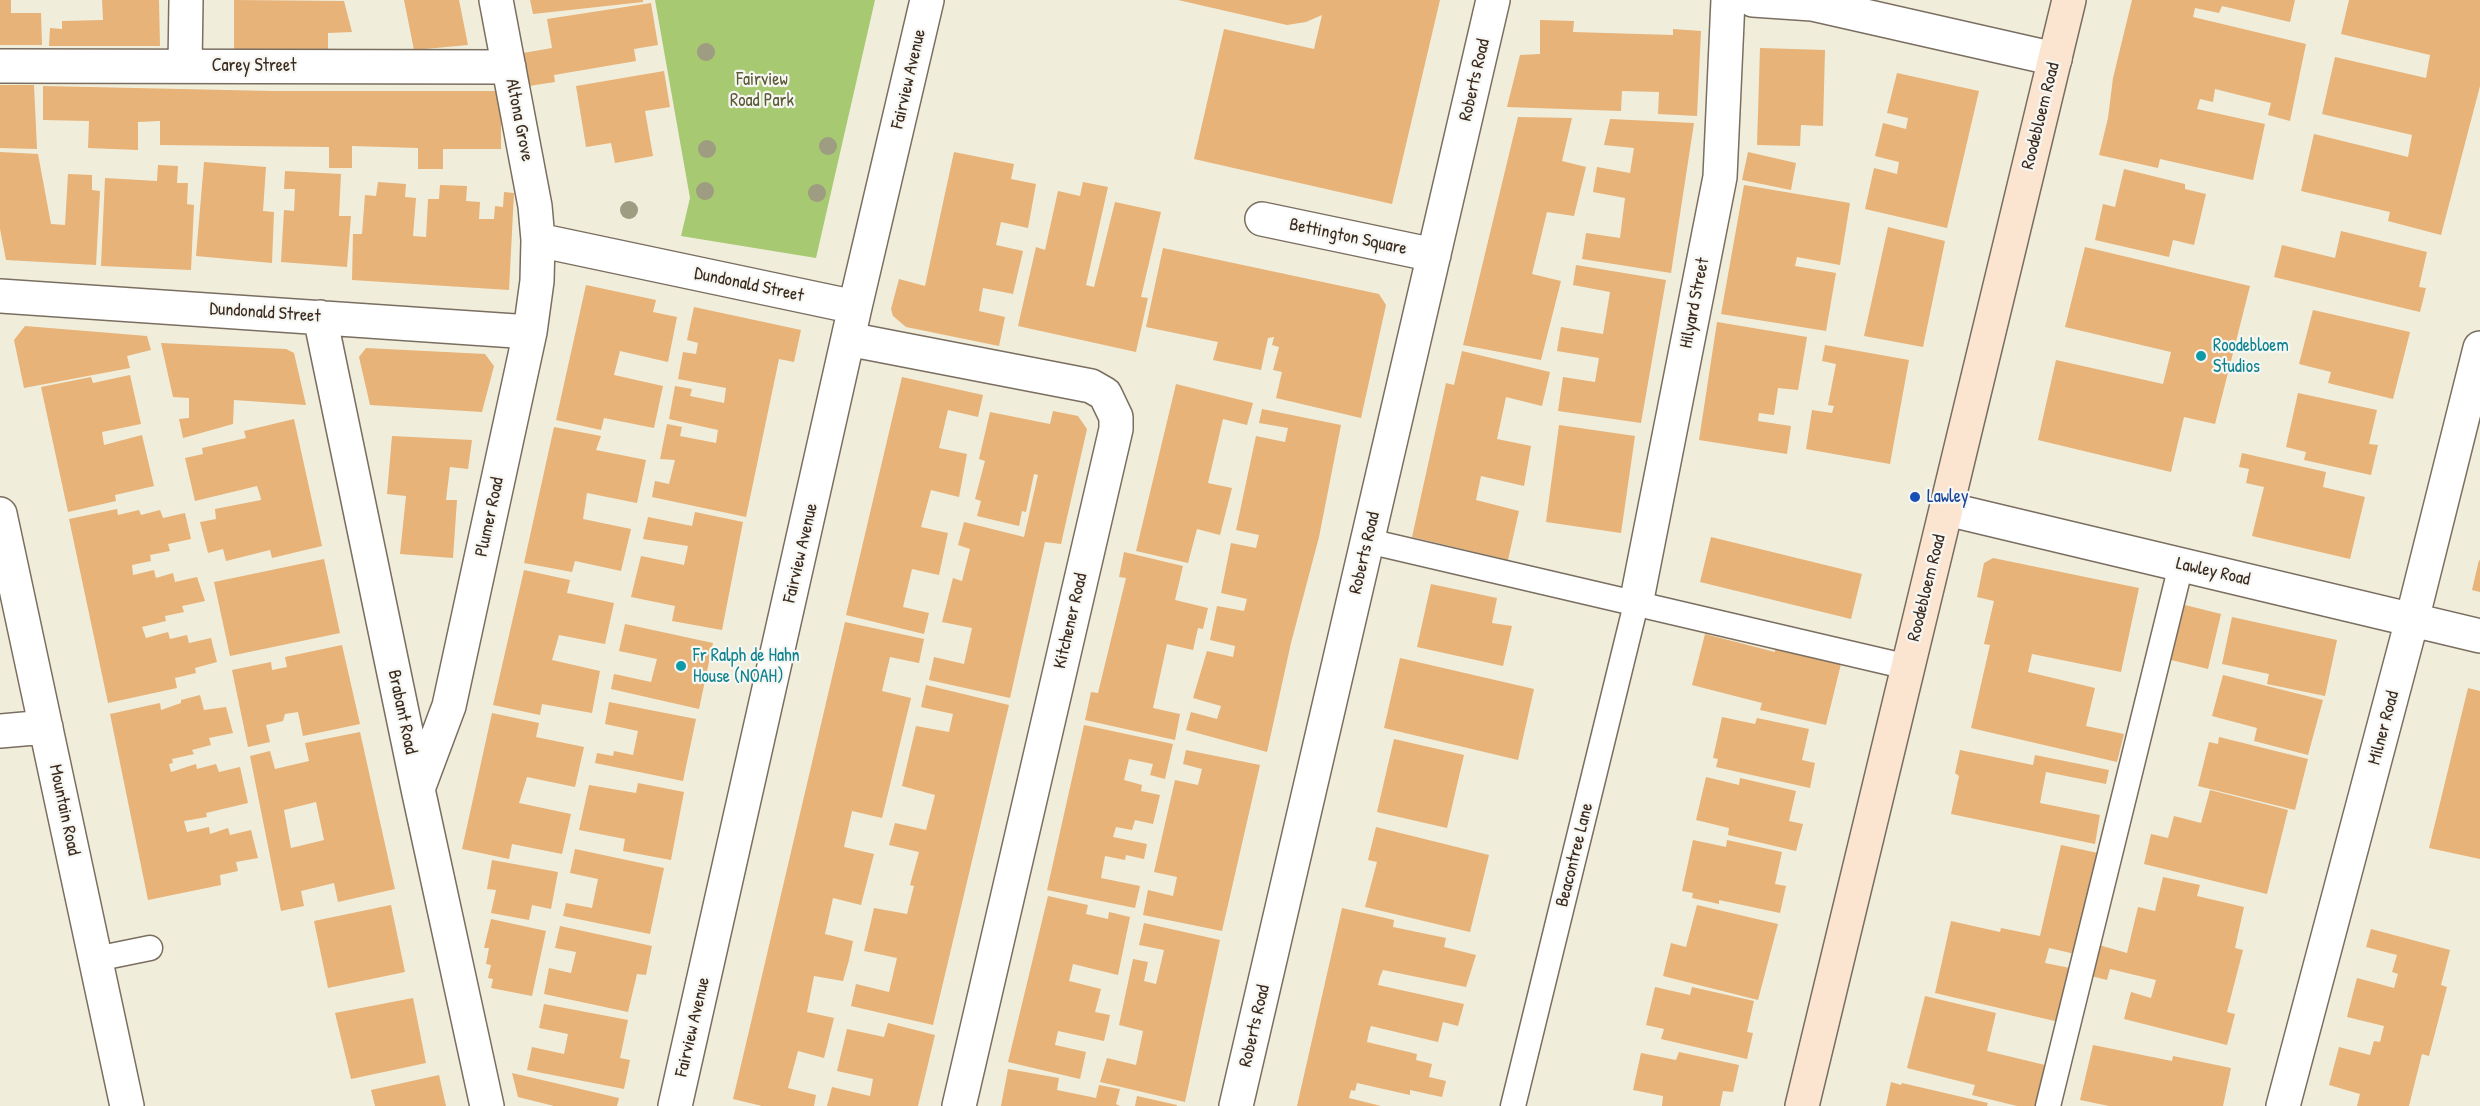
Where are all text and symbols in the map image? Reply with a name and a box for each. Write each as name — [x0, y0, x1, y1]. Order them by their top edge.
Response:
street label: Fairview Avenue — [887, 27, 931, 131]
street label: Roberts Road — [1455, 37, 1495, 123]
street label: Carey Street — [212, 55, 296, 77]
street label: Roodebloem Road — [2017, 60, 2065, 172]
park label: Fairview Road Park — [730, 69, 794, 112]
street label: Altona Grove — [500, 77, 538, 163]
street label: Bettington Square — [1287, 214, 1409, 260]
street label: Hilyard Street — [1676, 256, 1714, 350]
street label: Dundonald Street — [692, 263, 806, 307]
street label: Dundonald Street — [209, 298, 321, 328]
place label: Roodebloem Studios — [2213, 335, 2289, 378]
marker: Roodebloem Studios — [2194, 349, 2208, 363]
street label: Plumer Road — [471, 475, 509, 559]
place label: Lawley — [1927, 486, 1969, 508]
marker: Lawley — [1908, 490, 1922, 504]
street label: Fairview Avenue — [779, 501, 823, 605]
street label: Roberts Road — [1345, 510, 1385, 596]
street label: Roodebloem Road — [1903, 532, 1951, 644]
street label: Lawley Road — [2174, 553, 2252, 591]
street label: Kitchener Road — [1050, 571, 1092, 671]
place label: Fr Ralph de Hahn House (NOAH) — [693, 645, 800, 688]
marker: Fr Ralph de Hahn House (NOAH) — [674, 659, 688, 673]
street label: Brabant Road — [383, 668, 421, 756]
street label: Milner Road — [2364, 689, 2404, 767]
street label: Mountain Road — [44, 763, 84, 857]
street label: Beacontree Lane — [1552, 801, 1598, 909]
street label: Fairview Avenue — [671, 975, 715, 1079]
street label: Roberts Road — [1235, 983, 1275, 1069]

